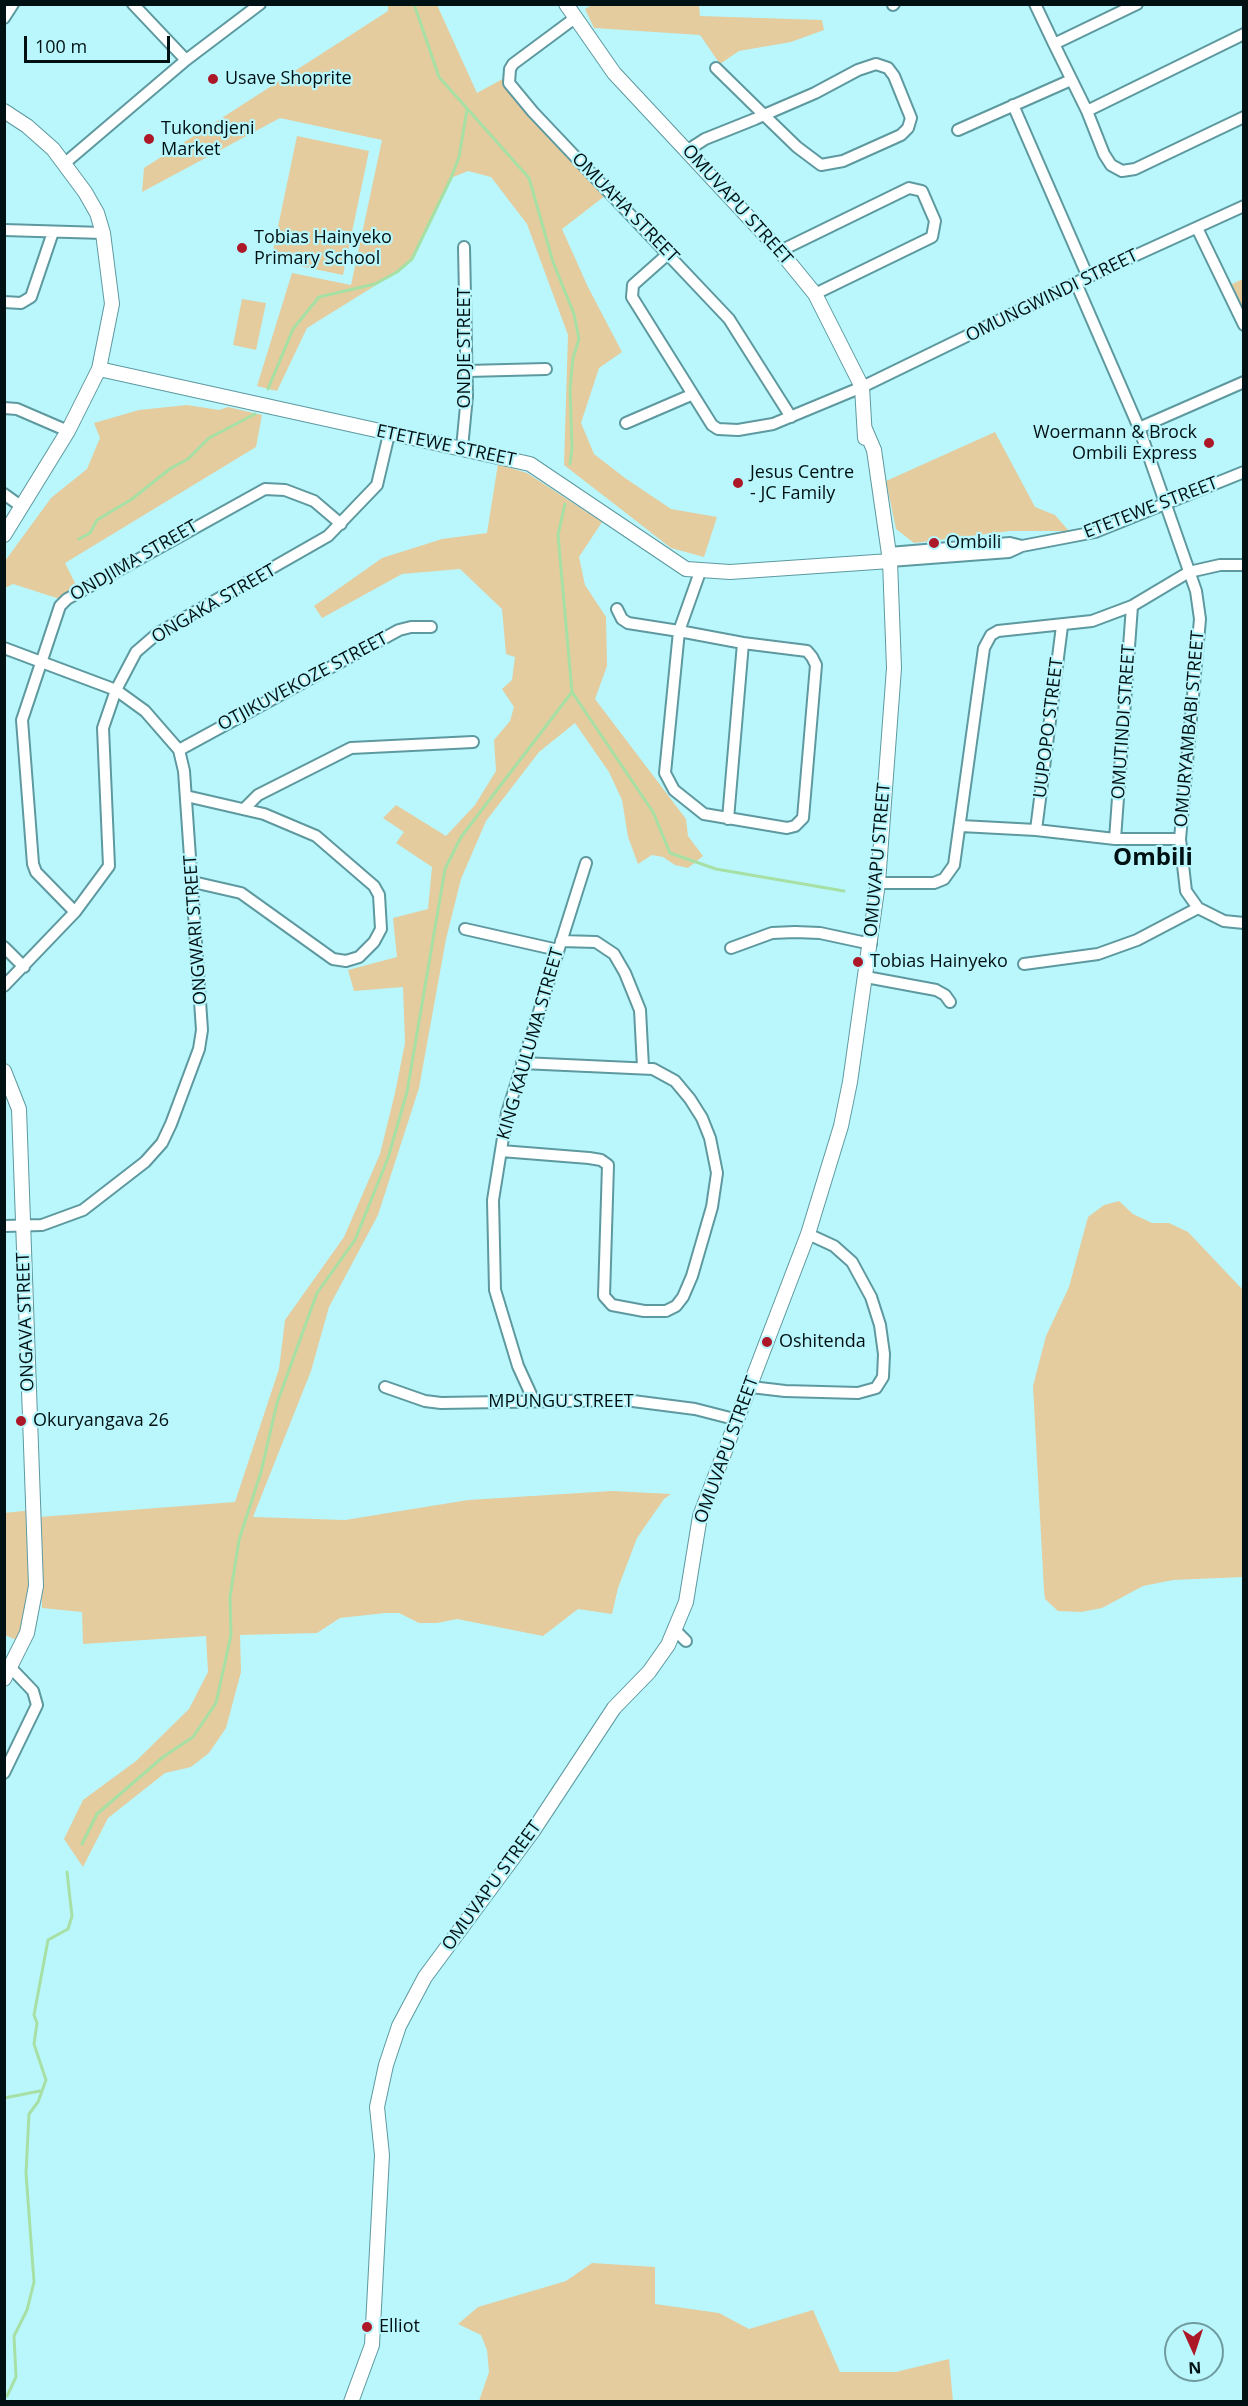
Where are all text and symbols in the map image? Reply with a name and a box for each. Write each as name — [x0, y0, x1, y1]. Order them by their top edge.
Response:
scale bar — [27, 24, 172, 62]
text: 100 m — [35, 34, 87, 58]
place label: Usave Shoprite — [225, 68, 352, 90]
marker: Usave Shoprite — [206, 72, 220, 86]
place label: Tukondjeni Market — [161, 118, 255, 160]
marker: Tukondjeni Market — [142, 132, 156, 146]
street label: OMUVAPU STREET — [677, 140, 797, 270]
street label: OMUAHA STREET — [567, 148, 683, 268]
place label: Tobias Hainyeko Primary School — [254, 227, 392, 270]
marker: Tobias Hainyeko Primary School — [235, 241, 249, 255]
street label: OMUNGWINDI STREET — [962, 245, 1142, 347]
street label: ONDJE STREET — [454, 288, 476, 408]
street label: ETETEWE STREET — [374, 421, 518, 471]
place label: Woermann & Brock Ombili Express — [1033, 422, 1197, 464]
marker: Woermann & Brock Ombili Express — [1202, 436, 1216, 450]
place label: Jesus Centre - JC Family — [750, 462, 854, 504]
street label: ETETEWE STREET — [1081, 472, 1221, 544]
marker: Jesus Centre - JC Family — [731, 476, 745, 490]
street label: ONDJIMA STREET — [66, 516, 202, 606]
place label: Ombili — [946, 532, 1001, 554]
marker: Ombili — [927, 536, 941, 550]
street label: ONGAKA STREET — [148, 560, 280, 648]
street label: OTJIKUVEKOZE STREET — [214, 628, 392, 736]
street label: OMURYAMBABI STREET — [1171, 630, 1209, 828]
street label: OMUTINDI STREET — [1108, 644, 1140, 800]
street label: UUPOPO STREET — [1030, 657, 1068, 799]
street label: OMUVAPU STREET — [860, 782, 896, 938]
district label: Ombili — [1113, 844, 1193, 872]
street label: ONGWARI STREET — [180, 854, 212, 1006]
street label: KING KAULUMA STREET — [493, 946, 569, 1142]
place label: Tobias Hainyeko — [870, 951, 1008, 973]
marker: Tobias Hainyeko — [851, 955, 865, 969]
street label: ONGAVA STREET — [13, 1252, 39, 1392]
place label: Oshitenda — [779, 1331, 866, 1353]
marker: Oshitenda — [760, 1335, 774, 1349]
street label: OMUVAPU STREET — [690, 1374, 764, 1526]
street label: MPUNGU STREET — [488, 1391, 634, 1413]
place label: Okuryangava 26 — [33, 1410, 169, 1432]
marker: Okuryangava 26 — [14, 1414, 28, 1428]
street label: OMUVAPU STREET — [438, 1817, 546, 1955]
place label: Elliot — [379, 2316, 420, 2338]
marker: Elliot — [360, 2320, 374, 2334]
north arrow — [1164, 2322, 1224, 2382]
text: N — [1188, 2357, 1202, 2379]

